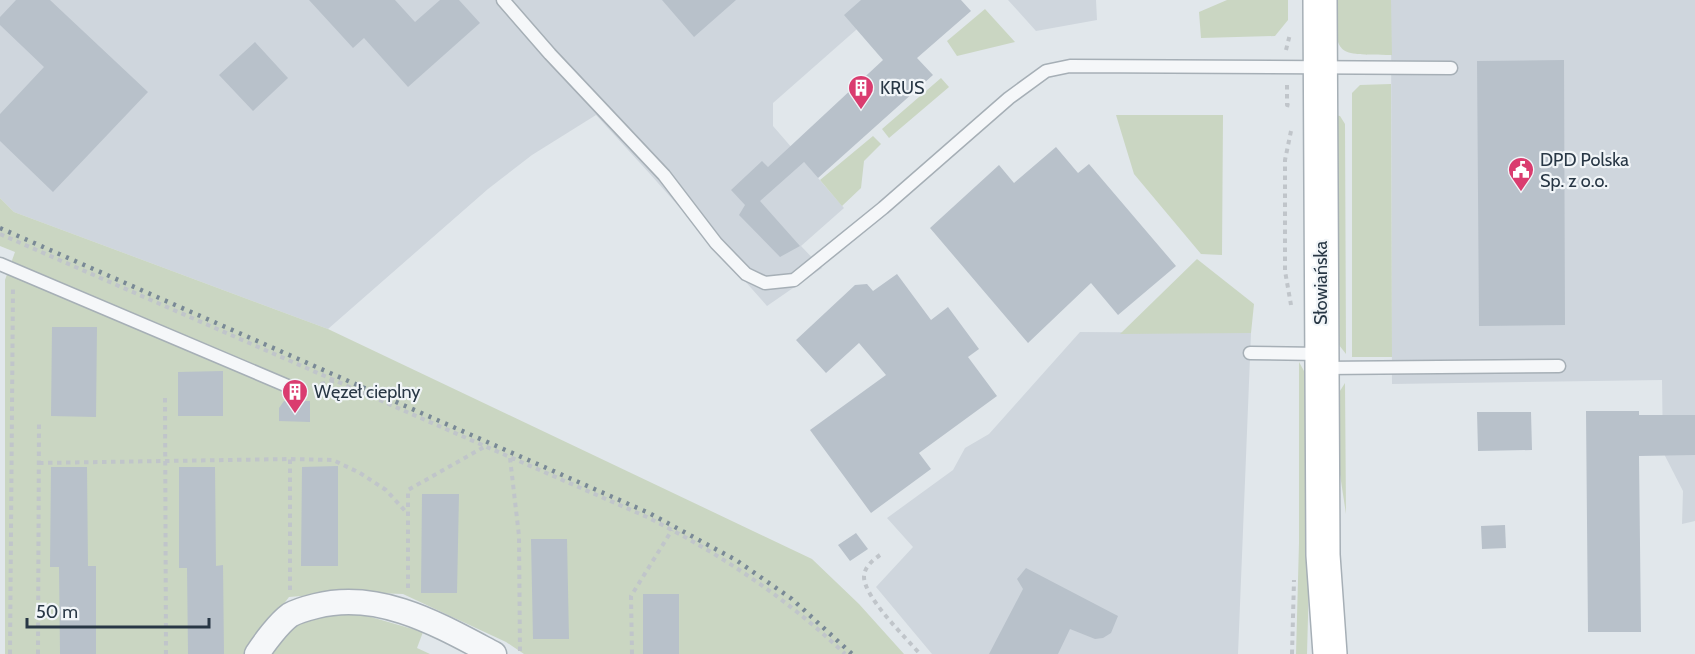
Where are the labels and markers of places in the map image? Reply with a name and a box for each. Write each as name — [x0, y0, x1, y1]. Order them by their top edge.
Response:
building icon: KRUS — [846, 73, 876, 111]
place label: KRUS — [880, 77, 925, 99]
place label: DPD Polska Sp. z o.o. — [1540, 149, 1629, 192]
public building icon: DPD Polska Sp. z o.o. — [1506, 155, 1536, 193]
building icon: Węzeł cieplny — [280, 377, 310, 415]
place label: Węzeł cieplny — [314, 381, 420, 403]

